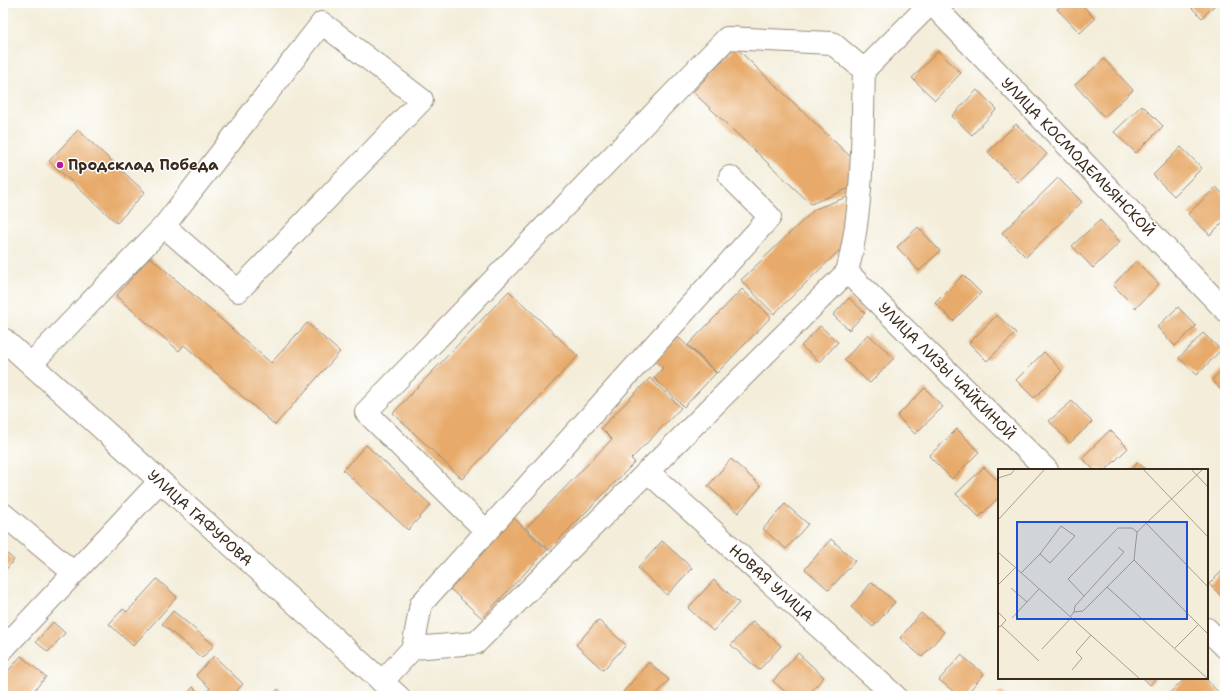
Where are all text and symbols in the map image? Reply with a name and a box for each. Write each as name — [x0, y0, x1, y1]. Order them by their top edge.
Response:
street label: УЛИЦА КОСМОДЕМЬЯНСКОЙ — [997, 73, 1160, 241]
place label: Продсклад Победа — [68, 155, 219, 175]
marker: Продсклад Победа — [55, 160, 65, 170]
street label: УЛИЦА ЛИЗЫ ЧАЙКИНОЙ — [874, 297, 1021, 444]
street label: УЛИЦА ГАФУРОВА — [143, 465, 257, 571]
inset map — [998, 469, 1208, 679]
street label: НОВАЯ УЛИЦА — [725, 540, 817, 626]

